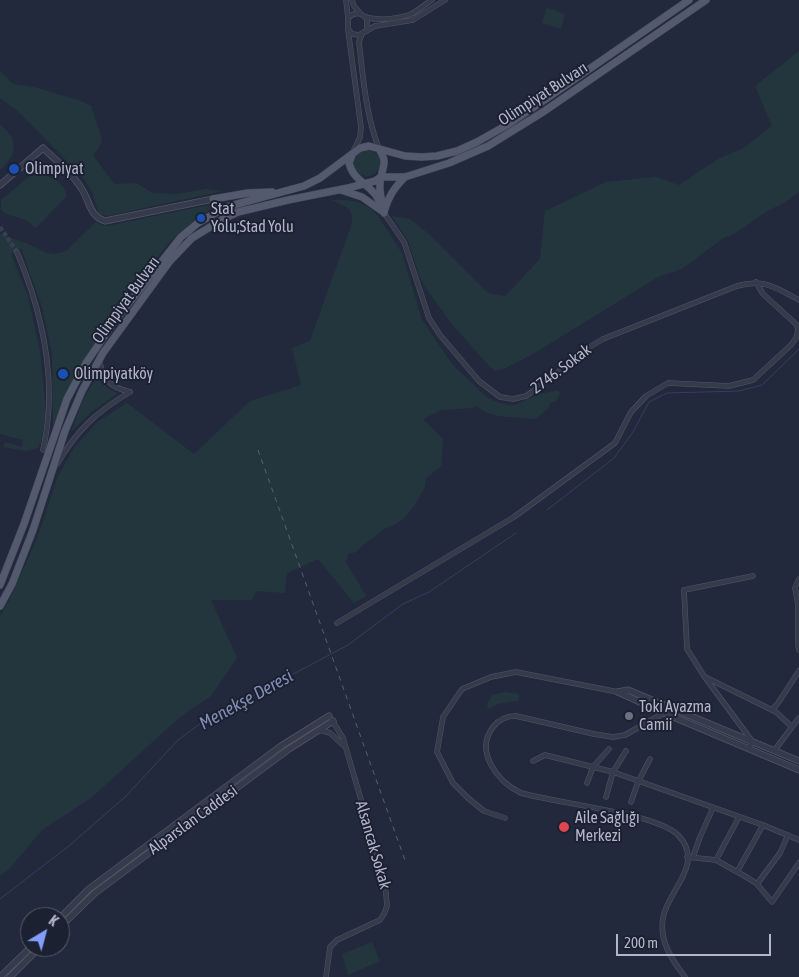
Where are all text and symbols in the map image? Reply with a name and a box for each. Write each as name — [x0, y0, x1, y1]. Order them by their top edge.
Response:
street label: Olimpiyat Bulvarı — [495, 58, 591, 130]
place label: Olimpiyat — [25, 159, 84, 179]
marker: Olimpiyat — [7, 162, 21, 176]
place label: Stat Yolu;Stad Yolu — [211, 199, 294, 237]
marker: Stat Yolu;Stad Yolu — [195, 212, 207, 224]
street label: Olimpiyat Bulvarı — [88, 253, 164, 347]
street label: 2746. Sokak — [527, 340, 595, 398]
place label: Olimpiyatköy — [74, 364, 153, 384]
marker: Olimpiyatköy — [56, 367, 70, 381]
water label: Menekşe Deresi — [195, 665, 297, 735]
place label: Toki Ayazma Camii — [639, 697, 711, 735]
marker: Toki Ayazma Camii — [623, 710, 635, 722]
street label: Alparslan Caddesi — [145, 781, 241, 859]
street label: Alsancak Sokak — [351, 798, 395, 892]
place label: Aile Sağlığı Merkezi — [575, 808, 640, 846]
marker: Aile Sağlığı Merkezi — [557, 820, 571, 834]
north arrow — [20, 907, 70, 957]
text: K — [46, 912, 61, 929]
scale bar — [619, 924, 774, 956]
text: 200 m — [624, 934, 658, 951]

